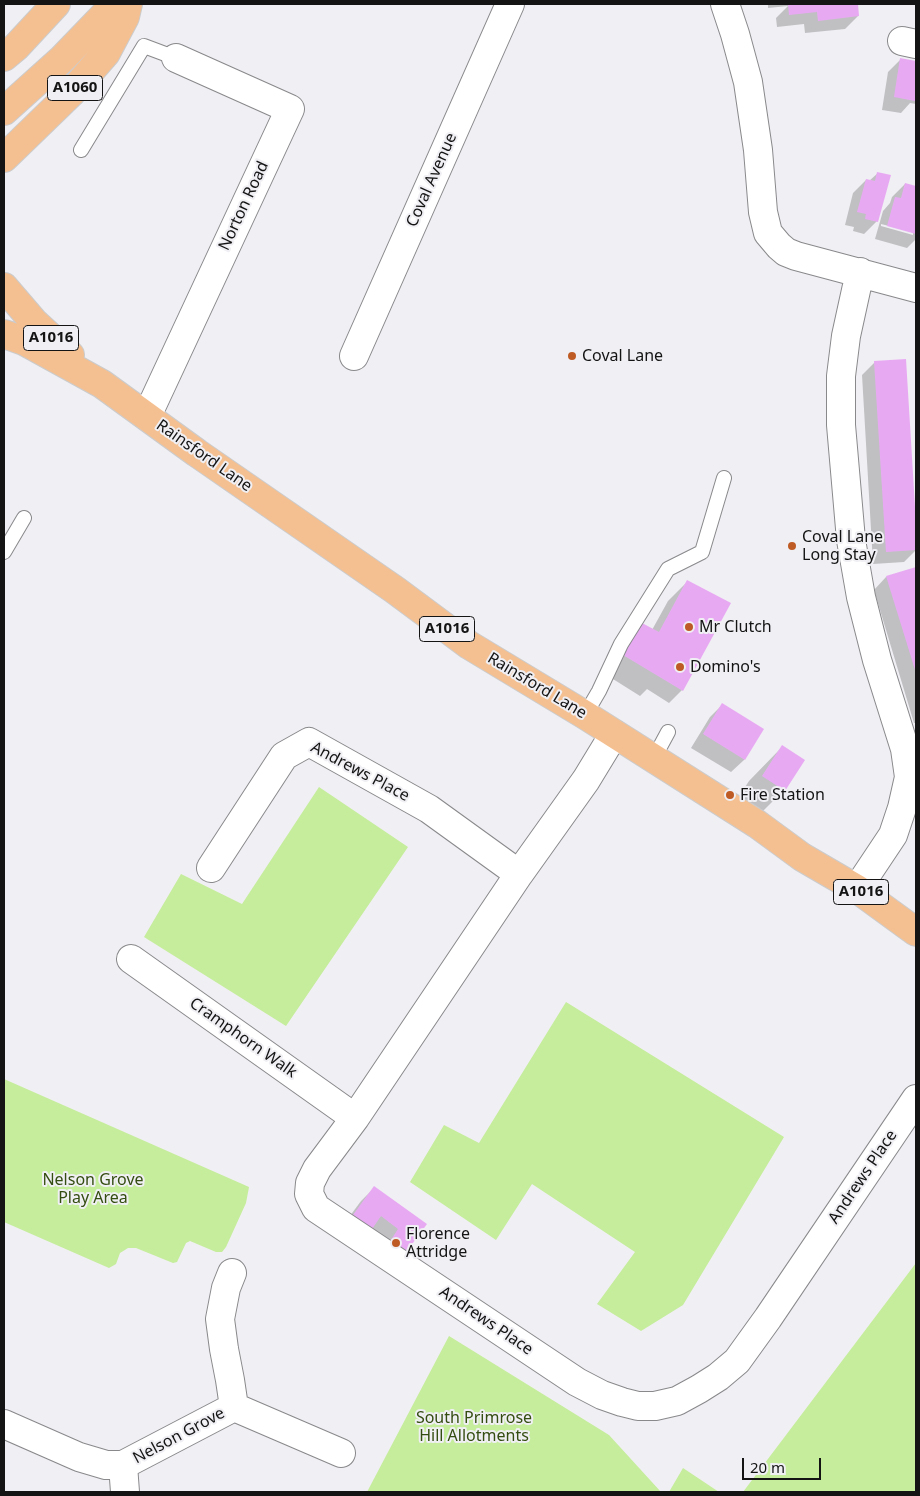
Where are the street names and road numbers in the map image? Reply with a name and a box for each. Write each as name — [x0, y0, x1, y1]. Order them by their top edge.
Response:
road number: A1060 — [48, 76, 102, 100]
street label: Coval Avenue — [403, 130, 461, 230]
street label: Norton Road — [215, 158, 273, 254]
road number: A1016 — [23, 326, 78, 350]
street label: Rainsford Lane — [152, 416, 256, 496]
road number: A1016 — [420, 616, 474, 642]
street label: Rainsford Lane — [484, 649, 590, 723]
street label: Andrews Place — [307, 738, 413, 806]
road number: A1016 — [834, 880, 888, 904]
street label: Cramphorn Walk — [186, 994, 300, 1082]
street label: Andrews Place — [825, 1127, 901, 1227]
street label: Andrews Place — [436, 1283, 536, 1359]
street label: Nelson Grove — [130, 1404, 228, 1468]

